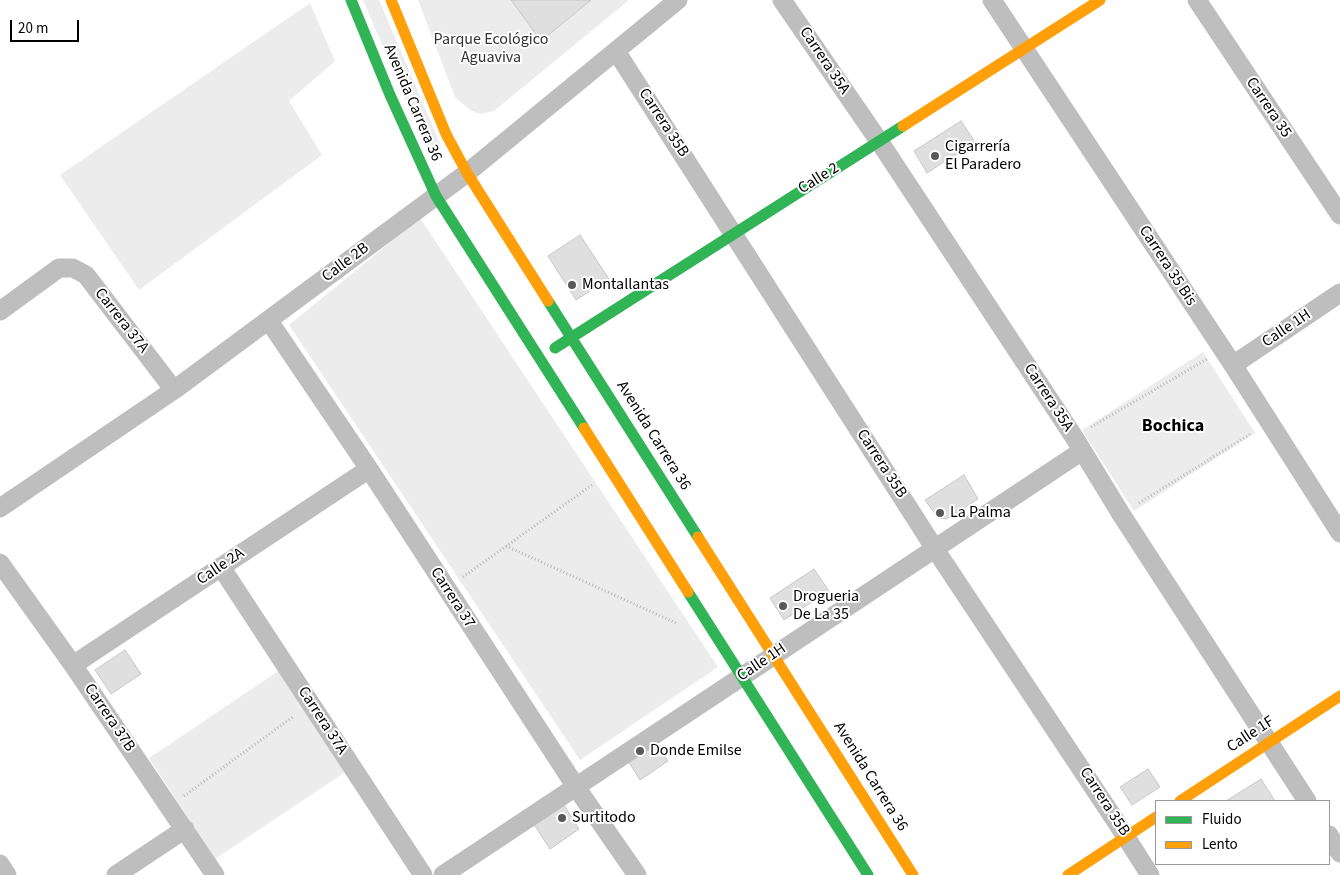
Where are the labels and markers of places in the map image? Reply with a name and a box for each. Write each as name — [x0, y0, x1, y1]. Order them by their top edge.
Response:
place label: Cigarrería El Paradero — [945, 137, 1021, 175]
marker: Cigarrería El Paradero — [929, 150, 941, 162]
place label: Montallantas — [582, 275, 669, 295]
marker: Montallantas — [566, 279, 578, 291]
place label: La Palma — [950, 503, 1011, 523]
marker: La Palma — [934, 507, 946, 519]
place label: Drogueria De La 35 — [793, 587, 859, 625]
marker: Drogueria De La 35 — [777, 600, 789, 612]
place label: Donde Emilse — [650, 741, 742, 761]
marker: Donde Emilse — [634, 745, 646, 757]
place label: Surtitodo — [572, 808, 636, 828]
marker: Surtitodo — [556, 812, 568, 824]

